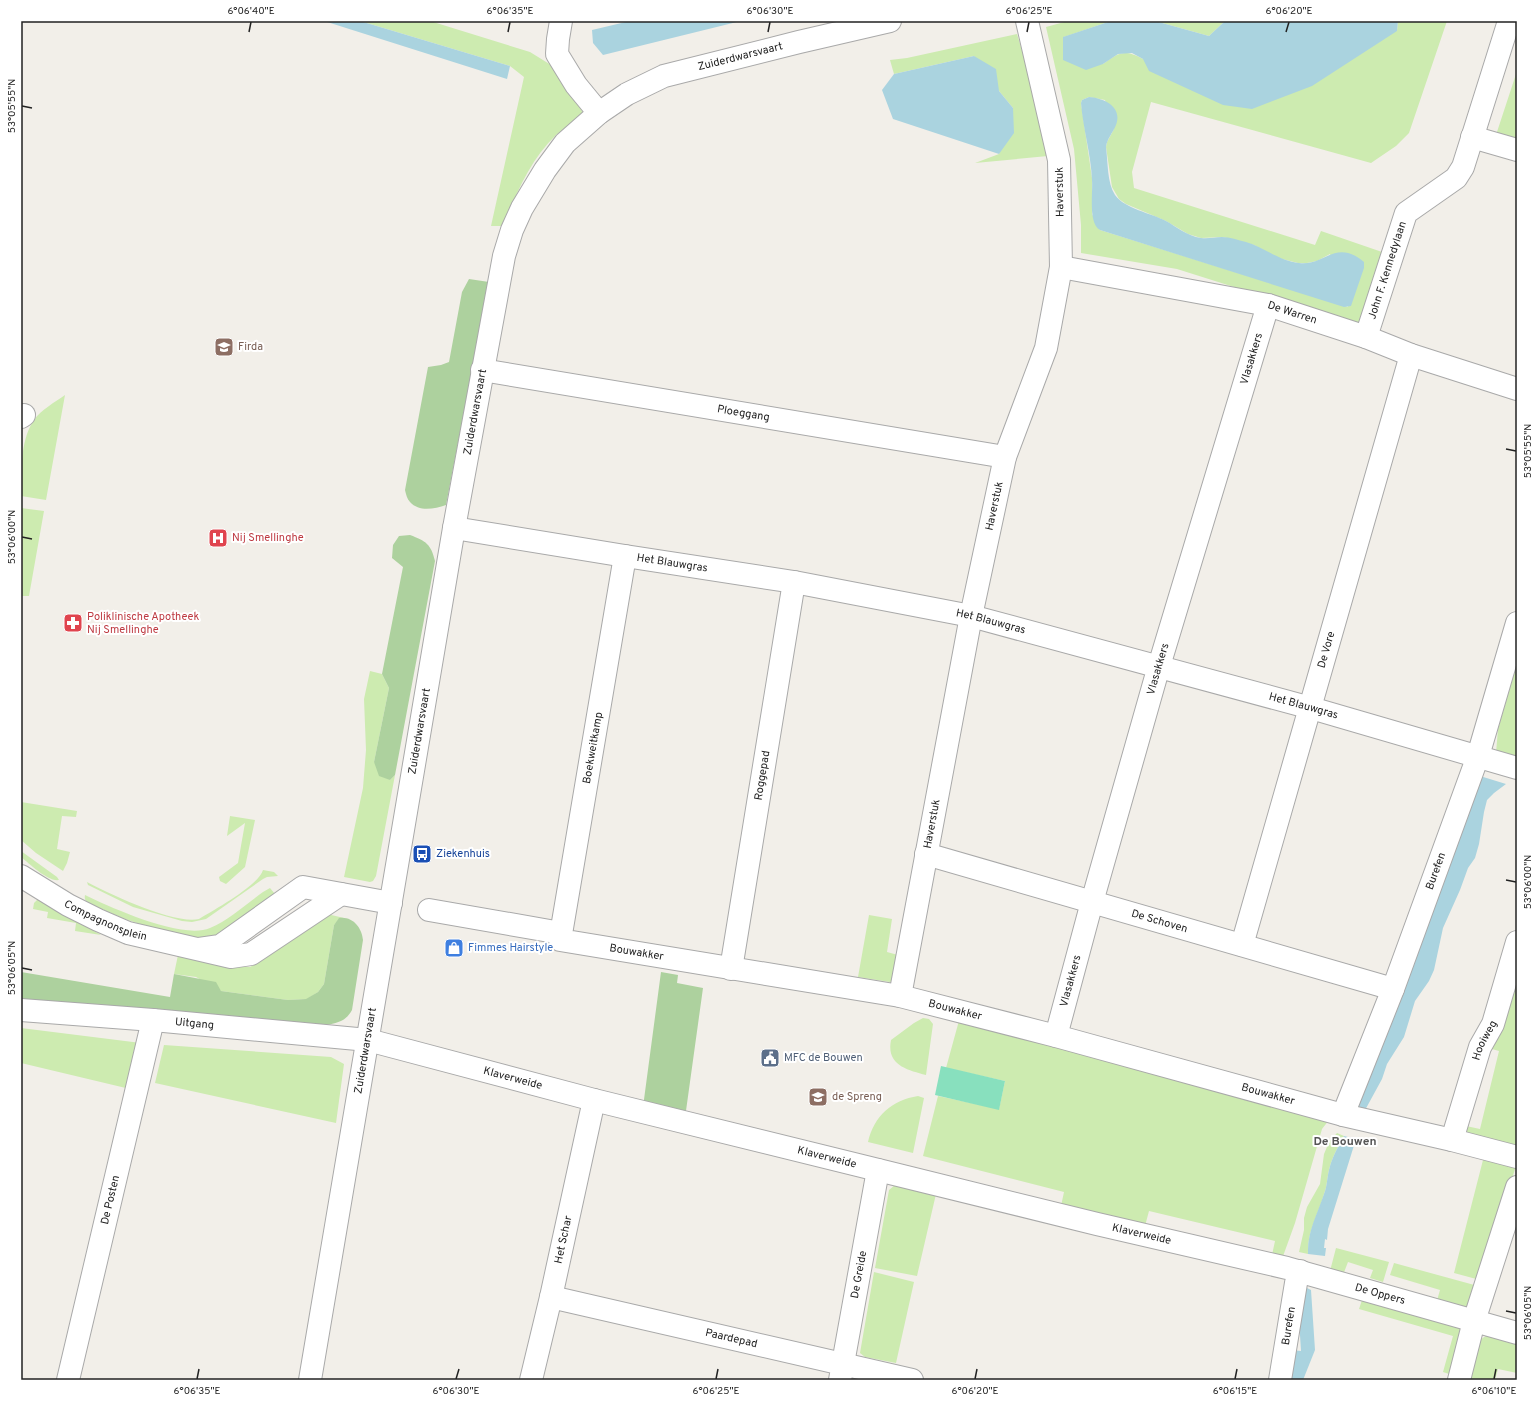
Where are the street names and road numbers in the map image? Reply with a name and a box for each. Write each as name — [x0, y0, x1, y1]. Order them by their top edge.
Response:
street label: Zuiderdwarsvaart — [696, 39, 784, 74]
street label: Haverstuk — [1053, 167, 1067, 217]
street label: John F. Kennedylaan — [1365, 220, 1410, 321]
street label: De Warren — [1266, 298, 1319, 328]
street label: Vlasakkers — [1237, 331, 1266, 386]
street label: Zuiderdwarsvaart — [461, 368, 490, 456]
street label: Ploeggang — [716, 402, 771, 425]
street label: Haverstuk — [982, 480, 1007, 532]
street label: Het Blauwgras — [636, 551, 709, 576]
street label: Het Blauwgras — [955, 606, 1027, 637]
street label: De Vore — [1315, 630, 1338, 670]
street label: Vlasakkers — [1144, 641, 1173, 697]
street label: Zuiderdwarsvaart — [405, 687, 434, 775]
street label: Het Blauwgras — [1267, 690, 1340, 723]
street label: Boekweitkamp — [580, 711, 606, 785]
street label: Roggepad — [752, 750, 773, 801]
street label: Haverstuk — [921, 798, 944, 850]
street label: Burefen — [1423, 851, 1449, 892]
street label: Compagnonsplein — [61, 897, 148, 944]
street label: De Schoven — [1130, 907, 1189, 936]
street label: Bouwakker — [608, 941, 665, 964]
street label: Vlasakkers — [1057, 953, 1084, 1009]
street label: Bouwakker — [927, 997, 984, 1024]
street label: Zuiderdwarsvaart — [351, 1007, 380, 1095]
street label: Uitgang — [174, 1015, 215, 1033]
street label: Hooiweg — [1469, 1018, 1501, 1062]
street label: Klaverweide — [482, 1064, 544, 1093]
street label: Bouwakker — [1240, 1080, 1297, 1109]
street label: Klaverweide — [796, 1143, 858, 1171]
street label: De Posten — [98, 1174, 123, 1226]
street label: Het Schar — [551, 1214, 576, 1265]
street label: Klaverweide — [1111, 1221, 1173, 1248]
street label: De Greide — [848, 1250, 870, 1300]
street label: De Oppers — [1353, 1281, 1407, 1308]
street label: Burefen — [1279, 1305, 1299, 1346]
street label: Paardepad — [704, 1326, 759, 1351]

